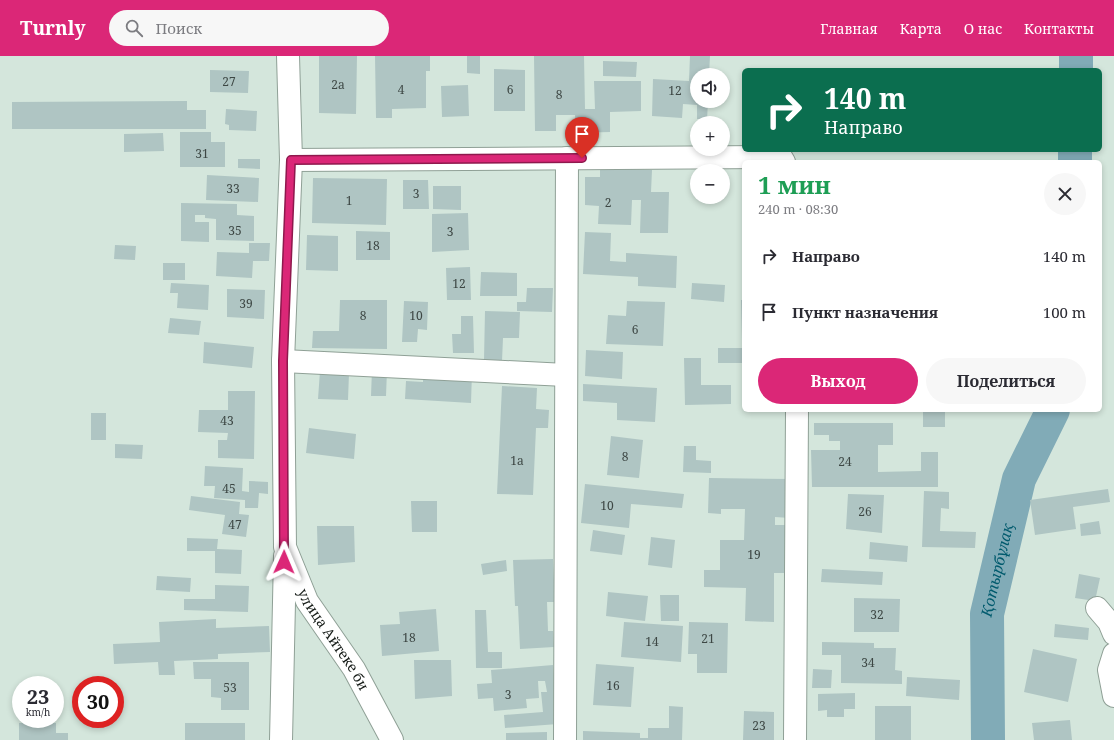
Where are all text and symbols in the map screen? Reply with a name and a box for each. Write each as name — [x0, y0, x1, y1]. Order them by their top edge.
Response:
search box — [109, 10, 389, 46]
text: Turnly — [20, 15, 85, 41]
icon: search — [123, 17, 145, 39]
text: Поиск — [155, 18, 202, 38]
text: Главная — [820, 19, 878, 38]
text: Карта — [900, 19, 942, 38]
text: О нас — [964, 19, 1002, 38]
text: Контакты — [1024, 19, 1094, 38]
map controls — [690, 68, 730, 204]
button: sound — [690, 68, 730, 108]
house number: 27 — [222, 73, 236, 90]
house number: 2а — [331, 76, 345, 93]
text: 140 m — [824, 79, 906, 117]
house number: 4 — [398, 81, 405, 98]
house number: 6 — [507, 81, 514, 98]
house number: 12 — [668, 82, 682, 99]
icon: right — [758, 84, 810, 136]
house number: 8 — [556, 86, 563, 103]
text: Направо — [824, 115, 903, 139]
button: + — [690, 116, 730, 156]
pin — [565, 117, 599, 158]
icon: arrive — [571, 123, 593, 145]
house number: 31 — [195, 145, 209, 162]
button: − — [690, 164, 730, 204]
text: 1 мин — [758, 168, 831, 201]
button: close — [1044, 173, 1086, 215]
house number: 33 — [226, 180, 240, 197]
house number: 3 — [413, 185, 420, 202]
house number: 1 — [346, 192, 352, 209]
house number: 2 — [605, 194, 611, 211]
text: 240 m · 08:30 — [758, 200, 838, 218]
house number: 35 — [228, 222, 242, 239]
house number: 3 — [447, 223, 454, 240]
house number: 18 — [366, 237, 380, 254]
icon: right — [758, 245, 780, 267]
text: Направо — [792, 246, 860, 266]
text: 140 m — [1043, 246, 1086, 266]
house number: 12 — [452, 275, 466, 292]
house number: 39 — [239, 295, 253, 312]
icon: arrive — [758, 301, 780, 323]
text: Пункт назначения — [792, 302, 938, 322]
text: 100 m — [1043, 302, 1086, 322]
house number: 8 — [360, 307, 367, 324]
house number: 10 — [409, 307, 423, 324]
house number: 6 — [632, 321, 639, 338]
button: Выход — [758, 358, 918, 404]
button: Поделиться — [926, 358, 1086, 404]
house number: 43 — [220, 412, 234, 429]
house number: 8 — [622, 448, 629, 465]
house number: 1а — [510, 452, 524, 469]
house number: 24 — [838, 453, 852, 470]
house number: 45 — [222, 480, 236, 497]
house number: 10 — [600, 497, 614, 514]
house number: 26 — [858, 503, 872, 520]
house number: 47 — [228, 516, 242, 533]
water label: Қотырбұлақ — [975, 520, 1017, 620]
position arrow — [263, 541, 305, 583]
house number: 19 — [747, 546, 761, 563]
street label: улица Айтеке би — [294, 586, 374, 693]
house number: 32 — [870, 606, 884, 623]
house number: 18 — [402, 629, 416, 646]
house number: 21 — [701, 630, 715, 647]
house number: 14 — [645, 633, 659, 650]
house number: 34 — [861, 654, 875, 671]
speed limit sign: 30 — [72, 676, 124, 728]
house number: 16 — [606, 677, 620, 694]
house number: 53 — [223, 679, 237, 696]
text: 23 — [27, 683, 49, 710]
house number: 3 — [505, 686, 512, 703]
text: km/h — [26, 705, 50, 719]
house number: 23 — [752, 717, 766, 734]

